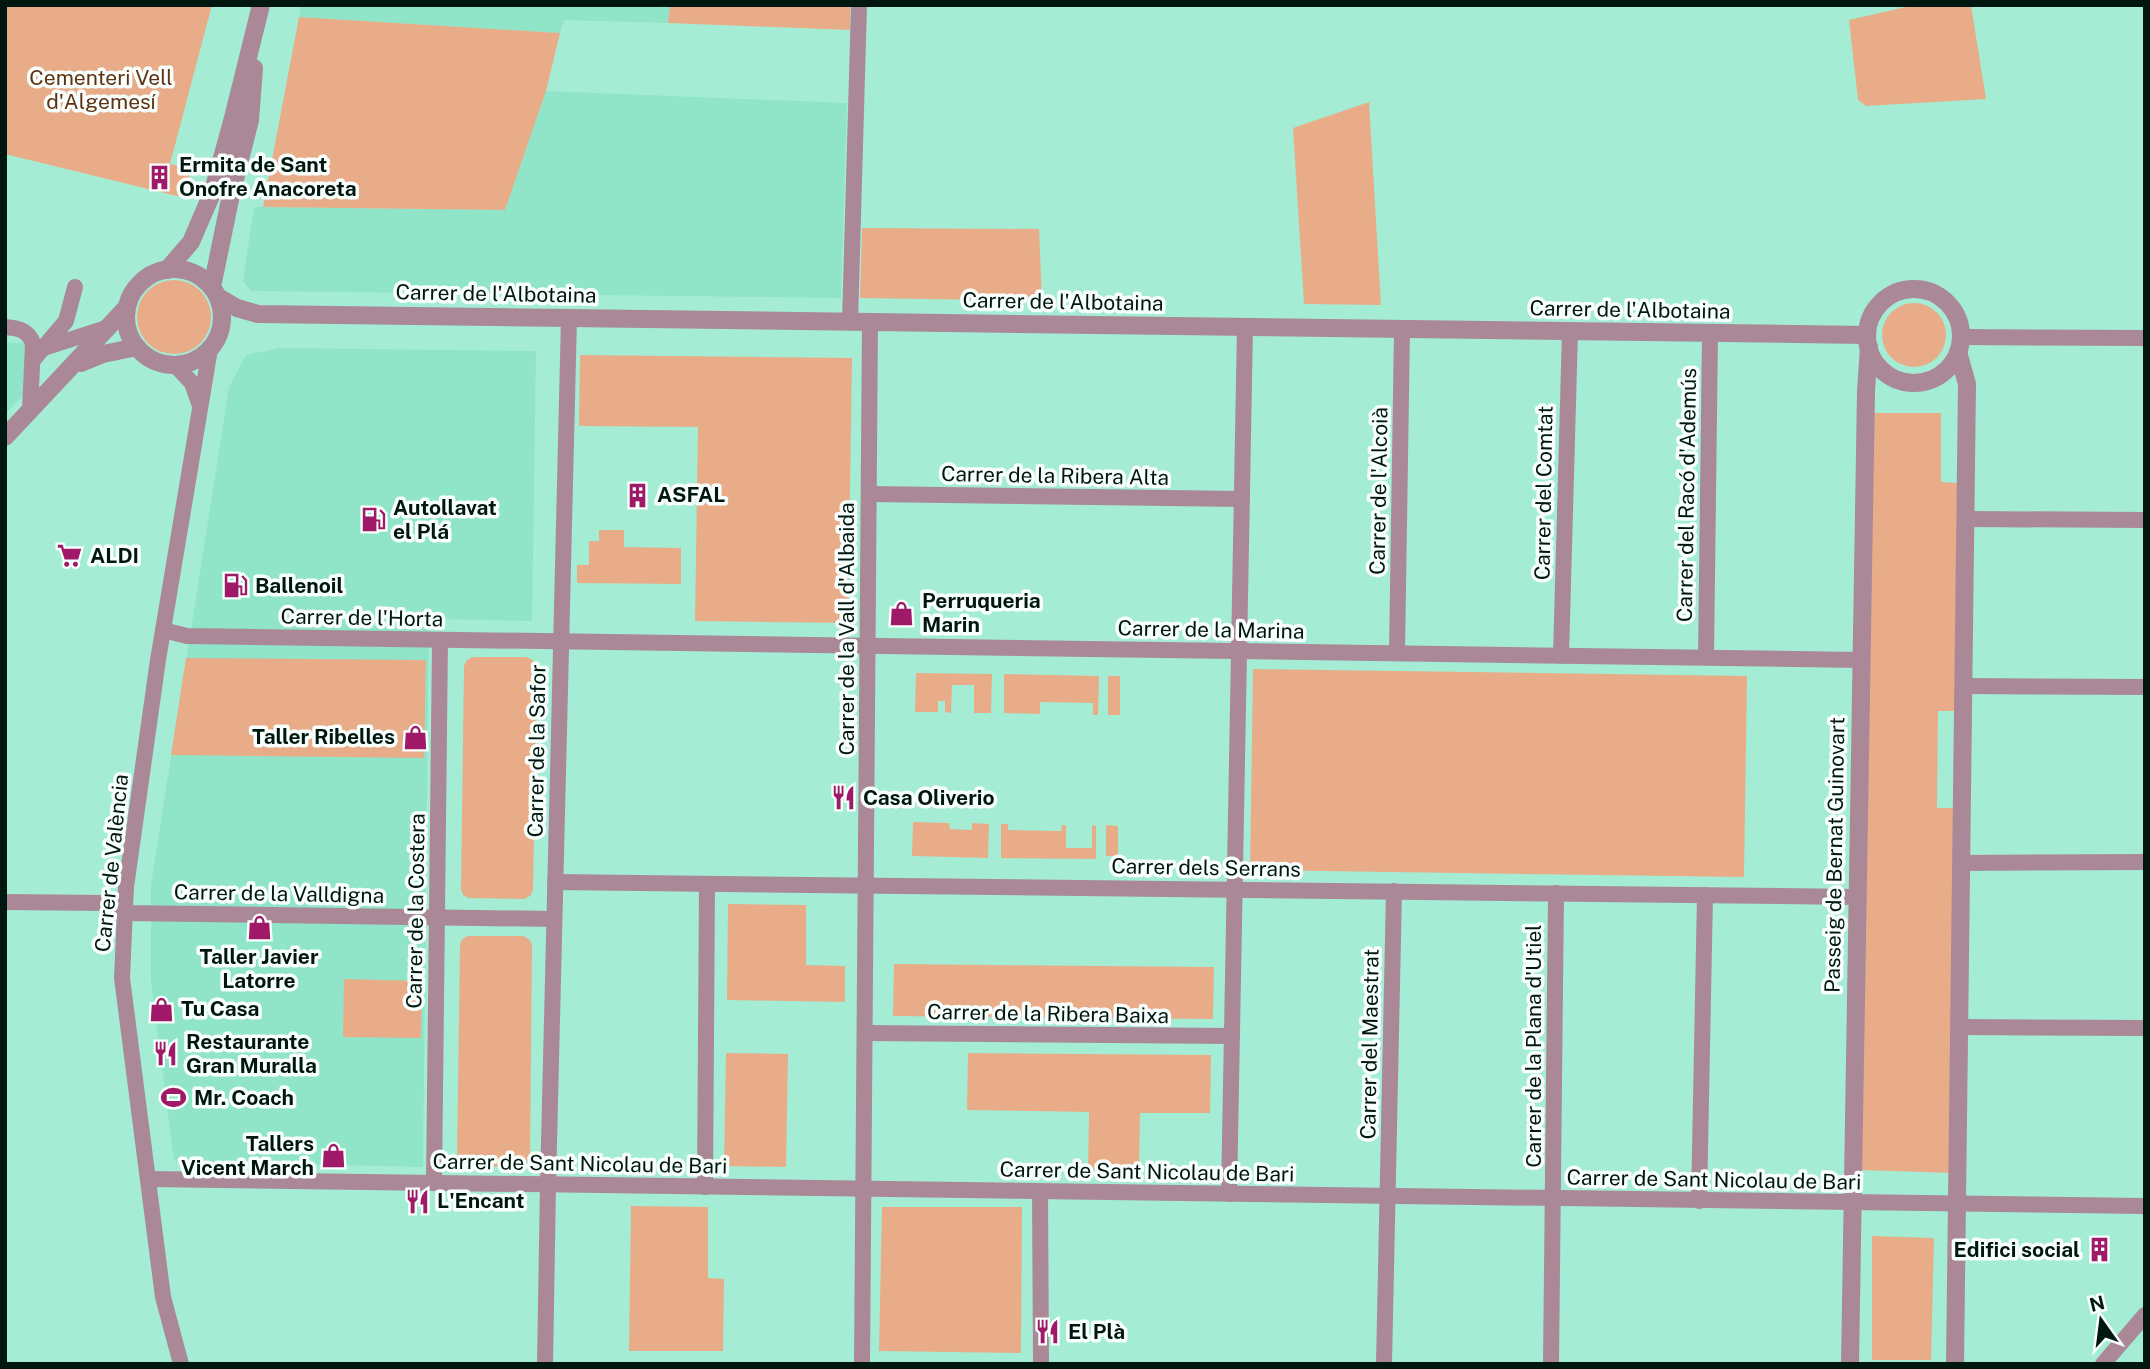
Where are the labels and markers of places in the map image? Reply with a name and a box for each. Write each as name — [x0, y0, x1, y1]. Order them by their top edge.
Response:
place label: Ermita de Sant Onofre Anacoreta — [179, 152, 357, 201]
building icon: Ermita de Sant Onofre Anacoreta — [145, 163, 173, 191]
building icon: ASFAL — [623, 481, 651, 509]
place label: ASFAL — [657, 482, 725, 507]
place label: Autollavat el Plá — [393, 495, 497, 544]
fuel station icon: Autollavat el Plá — [359, 506, 387, 534]
supermarket icon: ALDI — [56, 542, 84, 570]
place label: ALDI — [90, 543, 139, 568]
fuel station icon: Ballenoil — [221, 572, 249, 600]
place label: Ballenoil — [255, 573, 343, 598]
place label: Perruqueria Marin — [922, 588, 1041, 637]
shop icon: Perruqueria Marin — [888, 599, 916, 627]
shop icon: Taller Ribelles — [401, 723, 429, 751]
place label: Taller Ribelles — [252, 724, 395, 749]
restaurant icon: Casa Oliverio — [829, 784, 857, 812]
place label: Casa Oliverio — [863, 785, 995, 810]
shop icon: Taller Javier Latorre — [245, 914, 273, 942]
place label: Taller Javier Latorre — [199, 944, 319, 993]
shop icon: Tu Casa — [147, 995, 175, 1023]
place label: Tu Casa — [181, 996, 259, 1021]
place label: Restaurante Gran Muralla — [186, 1029, 317, 1078]
restaurant icon: Restaurante Gran Muralla — [152, 1040, 180, 1068]
sports icon: Mr. Coach — [160, 1084, 188, 1112]
place label: Mr. Coach — [194, 1085, 294, 1110]
place label: Tallers Vicent March — [181, 1131, 314, 1180]
shop icon: Tallers Vicent March — [320, 1142, 348, 1170]
restaurant icon: L'Encant — [403, 1187, 431, 1215]
place label: L'Encant — [437, 1188, 524, 1213]
building icon: Edifici social — [2086, 1236, 2114, 1264]
place label: Edifici social — [1954, 1237, 2080, 1262]
restaurant icon: El Plà — [1034, 1318, 1062, 1346]
place label: El Plà — [1068, 1319, 1125, 1344]

